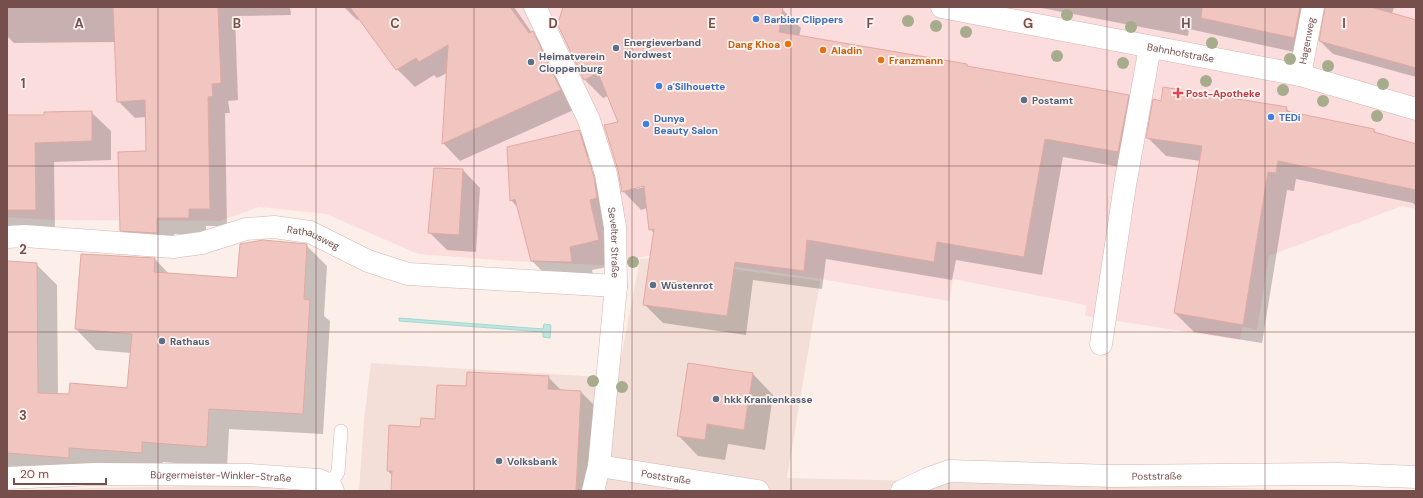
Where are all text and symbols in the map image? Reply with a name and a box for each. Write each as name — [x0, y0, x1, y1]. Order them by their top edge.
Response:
place label: Barbier Clippers — [764, 13, 843, 26]
marker: Barbier Clippers — [751, 14, 761, 24]
text: A — [74, 15, 84, 32]
text: B — [233, 15, 241, 32]
text: C — [390, 15, 400, 32]
text: D — [548, 15, 558, 32]
text: E — [708, 15, 716, 32]
text: F — [866, 15, 874, 32]
text: G — [1023, 15, 1033, 32]
text: H — [1181, 15, 1191, 32]
text: I — [1342, 15, 1346, 32]
street label: Hagenweg — [1296, 16, 1318, 65]
place label: Energieverband Nordwest — [624, 36, 701, 61]
place label: Dang Khoa — [728, 38, 780, 51]
marker: Dang Khoa — [783, 39, 793, 49]
street label: Bahnhofstraße — [1146, 40, 1216, 65]
marker: Energieverband Nordwest — [611, 43, 621, 53]
place label: Aladin — [831, 44, 862, 57]
marker: Aladin — [818, 45, 828, 55]
place label: Heimatverein Cloppenburg — [539, 50, 605, 75]
place label: Franzmann — [889, 54, 943, 67]
marker: Franzmann — [876, 55, 886, 65]
marker: Heimatverein Cloppenburg — [526, 57, 536, 67]
text: 1 — [21, 75, 25, 92]
place label: a'Silhouette — [667, 80, 725, 93]
marker: a'Silhouette — [654, 81, 664, 91]
place label: Post-Apotheke — [1186, 87, 1260, 100]
marker: Post-Apotheke — [1173, 88, 1183, 98]
place label: Postamt — [1032, 94, 1073, 107]
marker: Postamt — [1019, 95, 1029, 105]
place label: TEDi — [1279, 111, 1301, 124]
place label: Dunya Beauty Salon — [654, 112, 718, 137]
marker: TEDi — [1266, 112, 1276, 122]
marker: Dunya Beauty Salon — [641, 119, 651, 129]
street label: Sevelter Straße — [605, 206, 622, 278]
street label: Rathausweg — [286, 222, 342, 253]
text: 2 — [19, 241, 27, 258]
place label: Wüstenrot — [661, 279, 713, 292]
marker: Wüstenrot — [648, 280, 658, 290]
place label: Rathaus — [170, 335, 210, 348]
marker: Rathaus — [157, 336, 167, 346]
place label: hkk Krankenkasse — [724, 393, 812, 406]
marker: hkk Krankenkasse — [711, 394, 721, 404]
text: 3 — [19, 407, 27, 424]
place label: Volksbank — [507, 455, 558, 468]
marker: Volksbank — [494, 456, 504, 466]
scale bar — [14, 460, 106, 486]
text: 20 m — [20, 466, 49, 482]
street label: Poststraße — [640, 466, 692, 487]
street label: Bürgermeister-Winkler-Straße — [150, 468, 292, 485]
street label: Poststraße — [1132, 469, 1182, 482]

